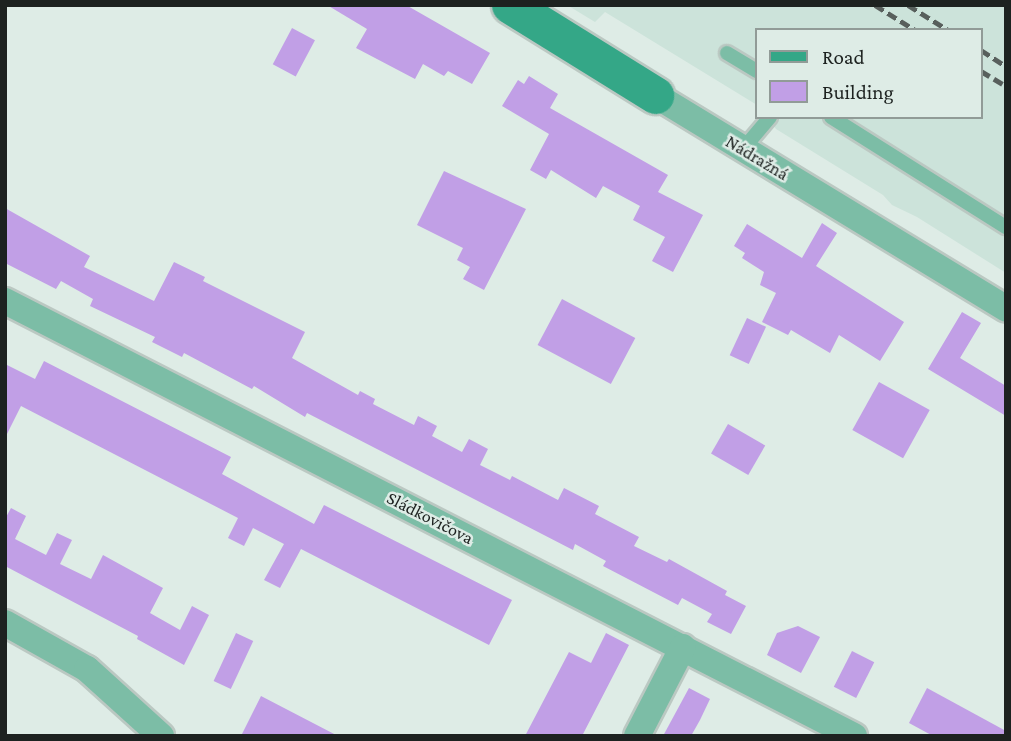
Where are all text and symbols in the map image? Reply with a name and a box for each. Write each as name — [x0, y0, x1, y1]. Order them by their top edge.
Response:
legend — [755, 28, 983, 119]
text: Road — [822, 45, 865, 69]
text: Building — [822, 80, 894, 104]
street label: Nádražná — [722, 131, 792, 185]
street label: Sládkovičova — [383, 487, 477, 549]

